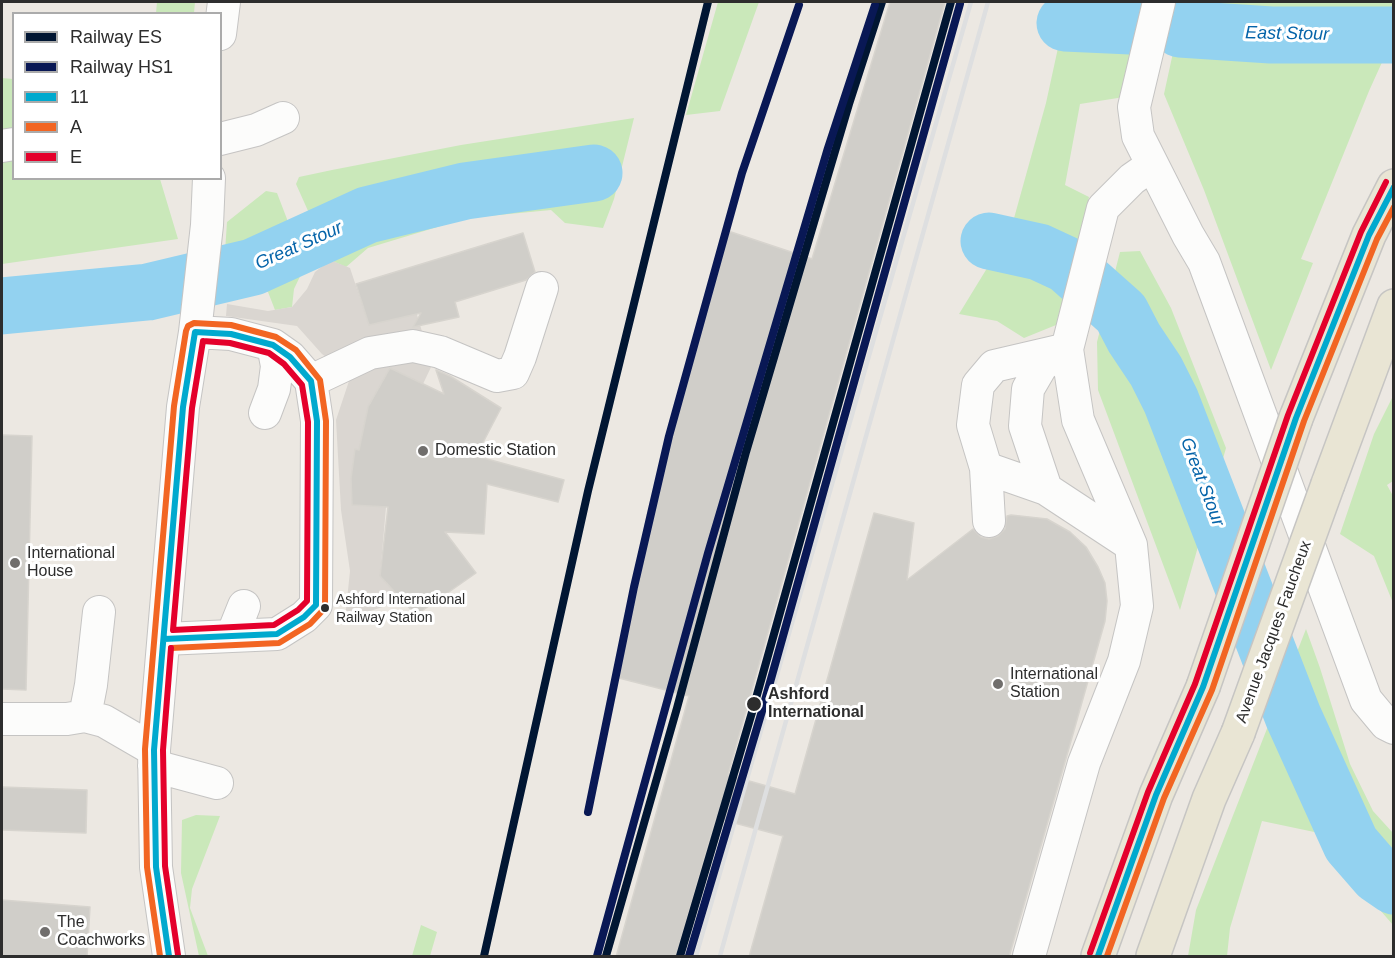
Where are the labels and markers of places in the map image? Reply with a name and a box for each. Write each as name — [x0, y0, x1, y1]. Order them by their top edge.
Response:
place label: Domestic Station — [435, 441, 556, 461]
marker: Domestic Station — [416, 444, 430, 458]
place label: International House — [27, 544, 115, 582]
marker: International House — [8, 556, 22, 570]
place label: Ashford International Railway Station — [336, 592, 465, 624]
marker: Ashford International Railway Station — [319, 602, 331, 614]
place label: International Station — [1010, 665, 1098, 703]
marker: International Station — [991, 677, 1005, 691]
place label: Ashford International — [768, 685, 864, 723]
marker: Ashford International — [745, 695, 763, 713]
place label: The Coachworks — [57, 913, 145, 951]
marker: The Coachworks — [38, 925, 52, 939]

